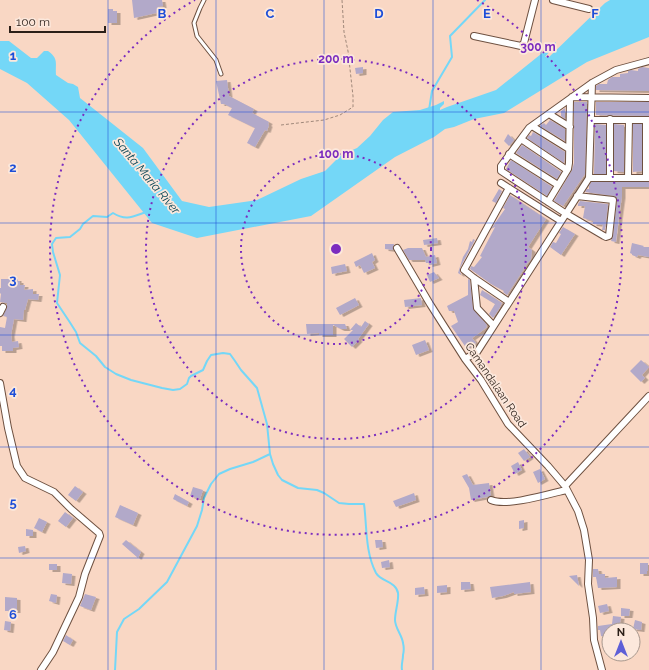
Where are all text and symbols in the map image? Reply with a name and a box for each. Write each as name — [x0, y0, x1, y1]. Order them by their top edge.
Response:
text: B — [158, 6, 167, 21]
text: C — [266, 6, 275, 21]
text: D — [374, 6, 384, 21]
text: E — [483, 6, 491, 21]
text: F — [591, 6, 599, 21]
scale bar — [10, 8, 105, 34]
text: 100 m — [16, 15, 50, 29]
text: 300 m — [520, 40, 556, 54]
text: 1 — [10, 48, 17, 63]
text: 200 m — [318, 52, 354, 66]
water label: Santa Maria River — [110, 134, 183, 218]
text: 100 m — [319, 147, 353, 161]
text: 2 — [9, 160, 17, 175]
centre of rings — [329, 242, 343, 256]
text: 3 — [9, 272, 17, 287]
street label: Camandalaan Road — [462, 340, 529, 430]
text: 4 — [9, 383, 17, 398]
text: 5 — [9, 495, 17, 510]
text: 6 — [9, 607, 17, 622]
north arrow — [601, 622, 641, 662]
text: N — [617, 626, 625, 639]

